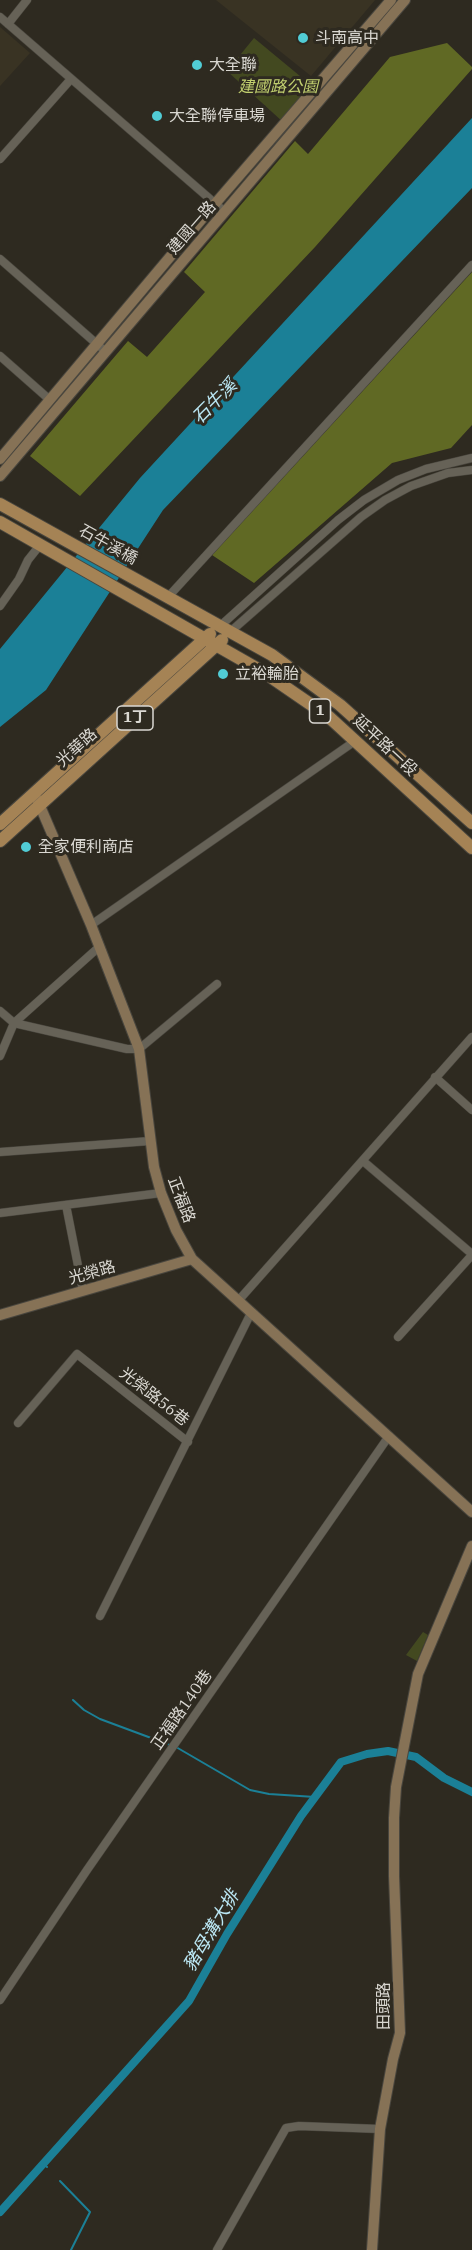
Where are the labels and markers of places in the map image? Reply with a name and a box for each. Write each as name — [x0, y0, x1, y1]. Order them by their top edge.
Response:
place label: 斗南高中 — [315, 28, 379, 48]
marker: 斗南高中 — [296, 31, 310, 45]
place label: 大全聯 — [209, 55, 257, 75]
marker: 大全聯 — [190, 58, 204, 72]
place label: 大全聯停車場 — [169, 106, 265, 126]
marker: 大全聯停車場 — [150, 109, 164, 123]
place label: 立裕輪胎 — [235, 664, 299, 684]
marker: 立裕輪胎 — [216, 667, 230, 681]
place label: 全家便利商店 — [38, 837, 134, 857]
marker: 全家便利商店 — [19, 840, 33, 854]

